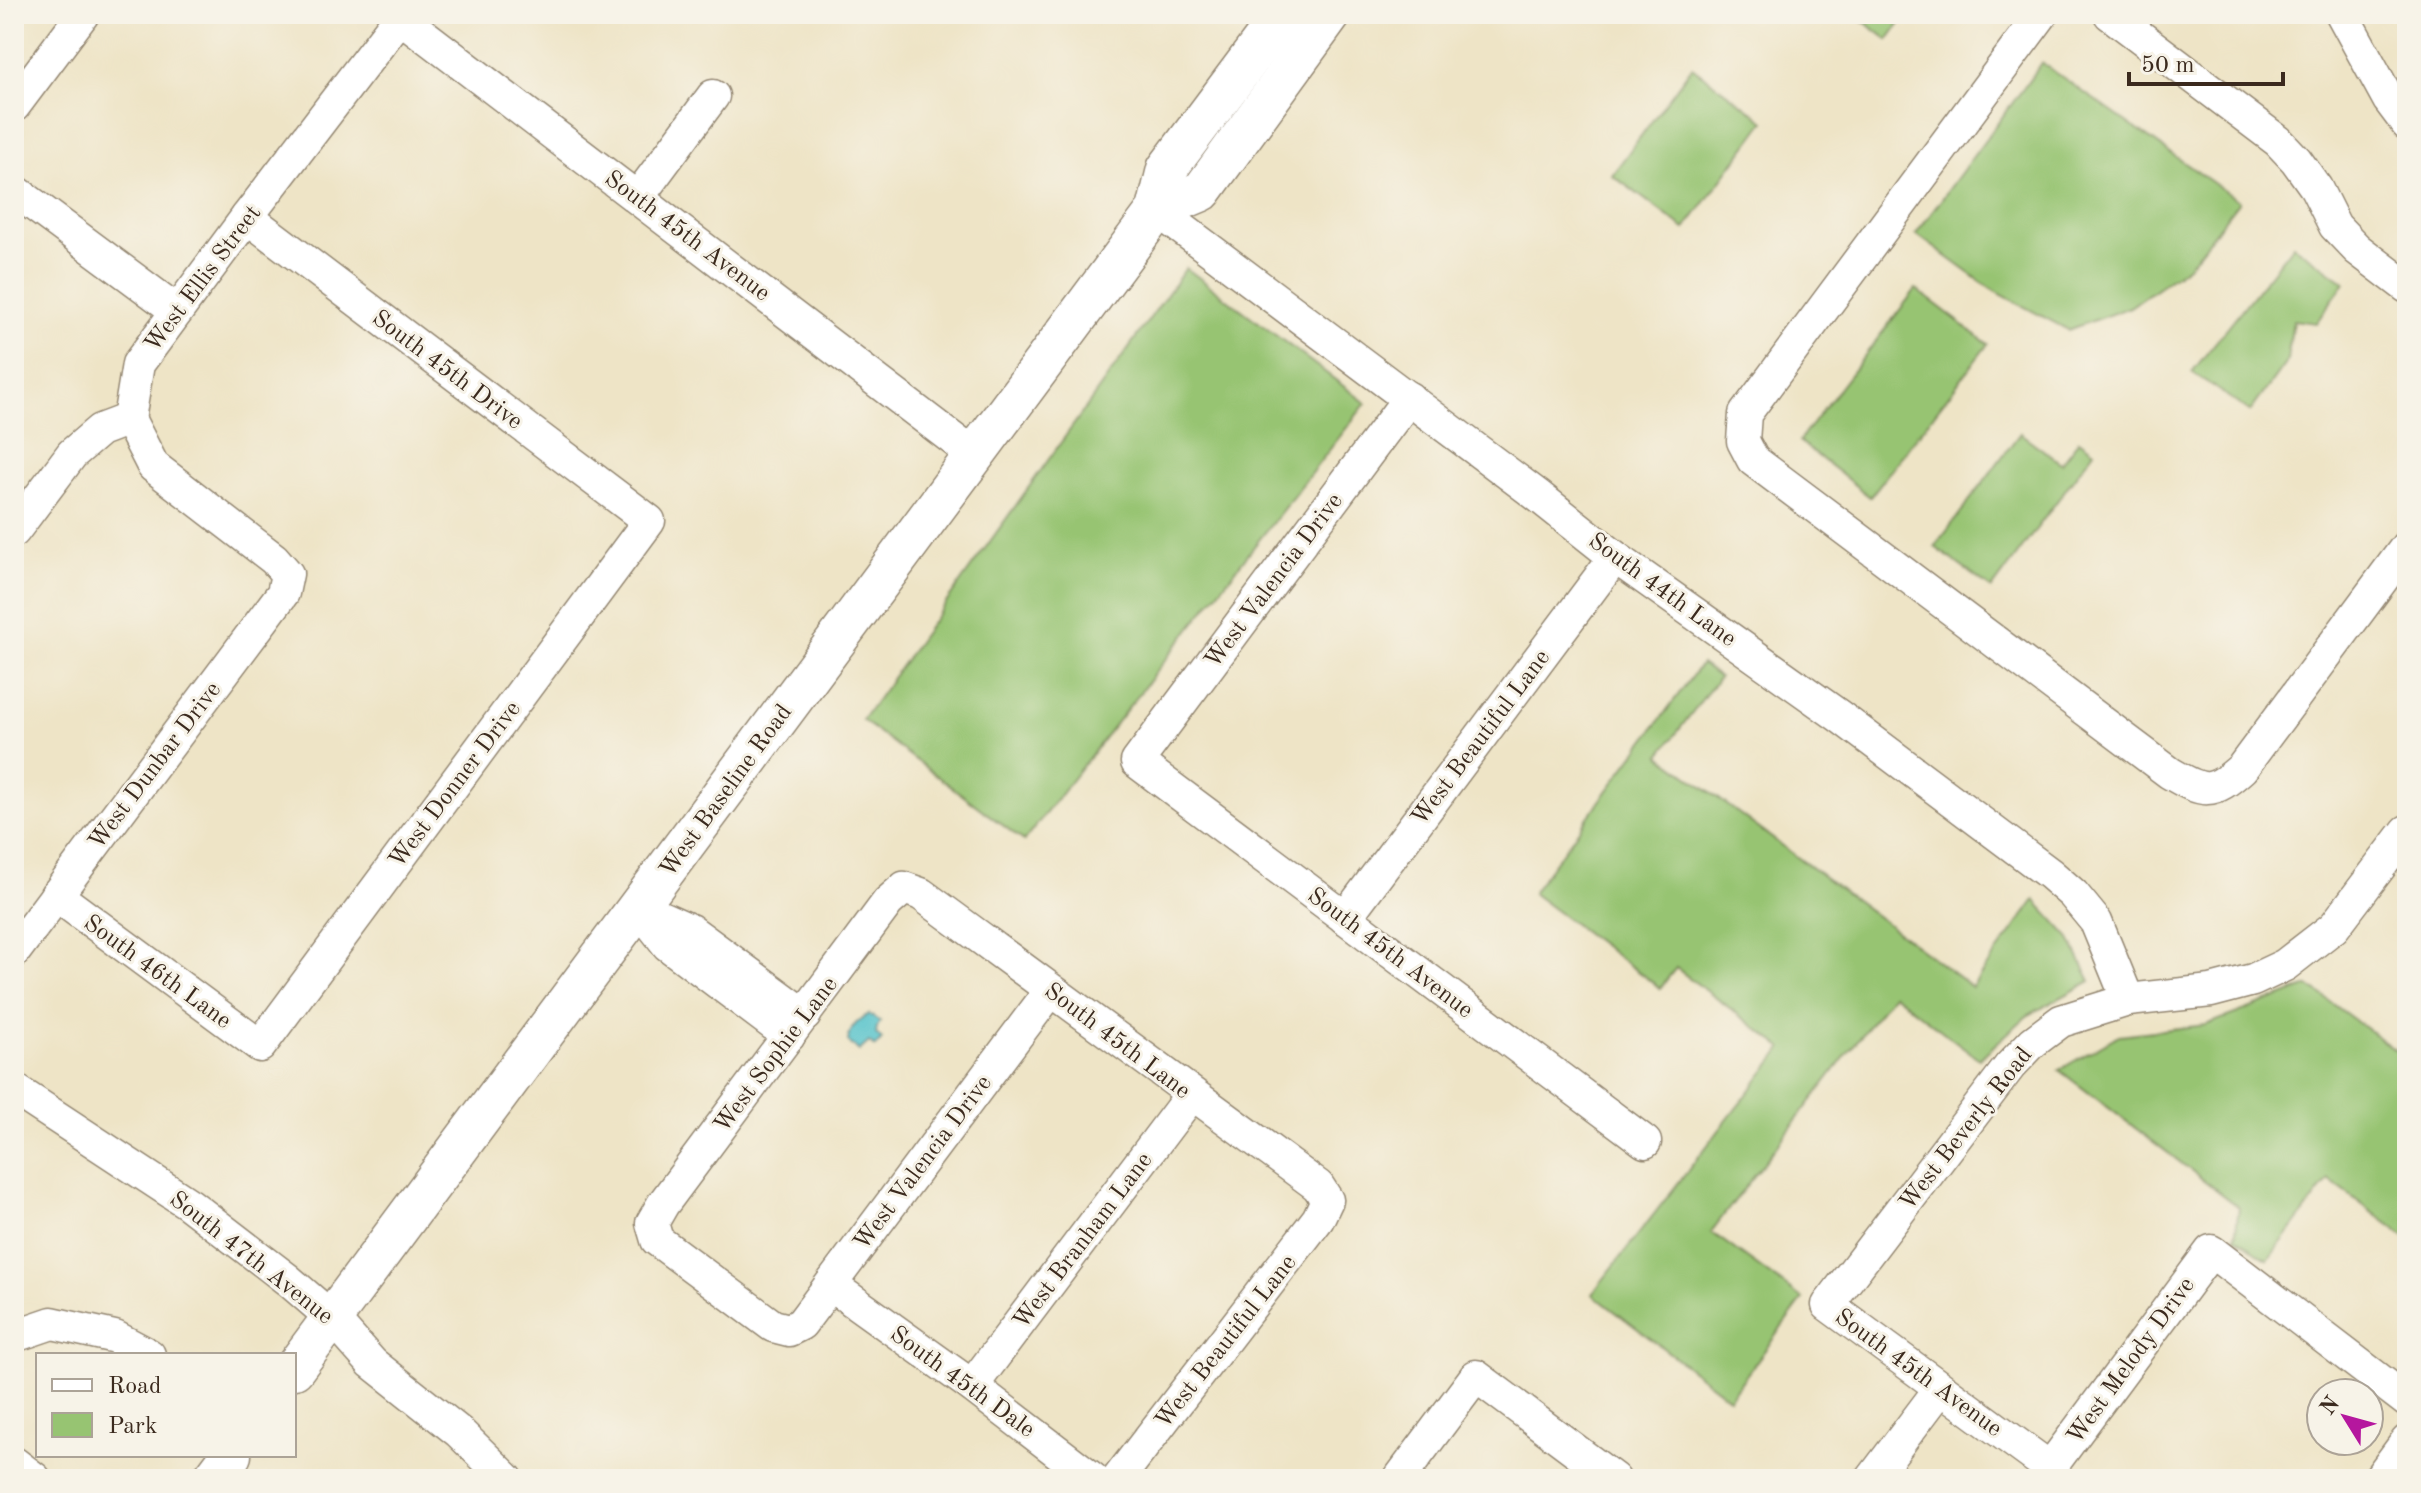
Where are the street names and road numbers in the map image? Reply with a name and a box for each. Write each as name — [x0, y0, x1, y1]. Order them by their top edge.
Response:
street label: South 45th Avenue — [600, 167, 774, 306]
street label: West Ellis Street — [141, 201, 266, 357]
street label: South 45th Drive — [367, 306, 526, 435]
street label: West Valencia Drive — [1201, 489, 1348, 673]
street label: South 44th Lane — [1584, 529, 1740, 652]
street label: West Beautiful Lane — [1408, 646, 1555, 830]
street label: West Dunbar Drive — [85, 678, 226, 854]
street label: West Donner Drive — [385, 697, 526, 873]
street label: West Baseline Road — [656, 700, 797, 882]
street label: South 45th Avenue — [1303, 884, 1477, 1023]
street label: South 46th Lane — [79, 911, 235, 1034]
street label: West Sophie Lane — [710, 973, 843, 1138]
street label: South 45th Lane — [1039, 979, 1194, 1104]
street label: West Beverly Road — [1896, 1043, 2037, 1215]
street label: West Valencia Drive — [850, 1071, 997, 1255]
street label: West Branham Lane — [1010, 1149, 1157, 1334]
street label: South 47th Avenue — [165, 1188, 337, 1330]
street label: West Beautiful Lane — [1152, 1251, 1302, 1434]
street label: West Melody Drive — [2063, 1274, 2200, 1449]
street label: South 45th Avenue — [1830, 1305, 2006, 1442]
street label: South 45th Dale — [885, 1322, 1038, 1443]

